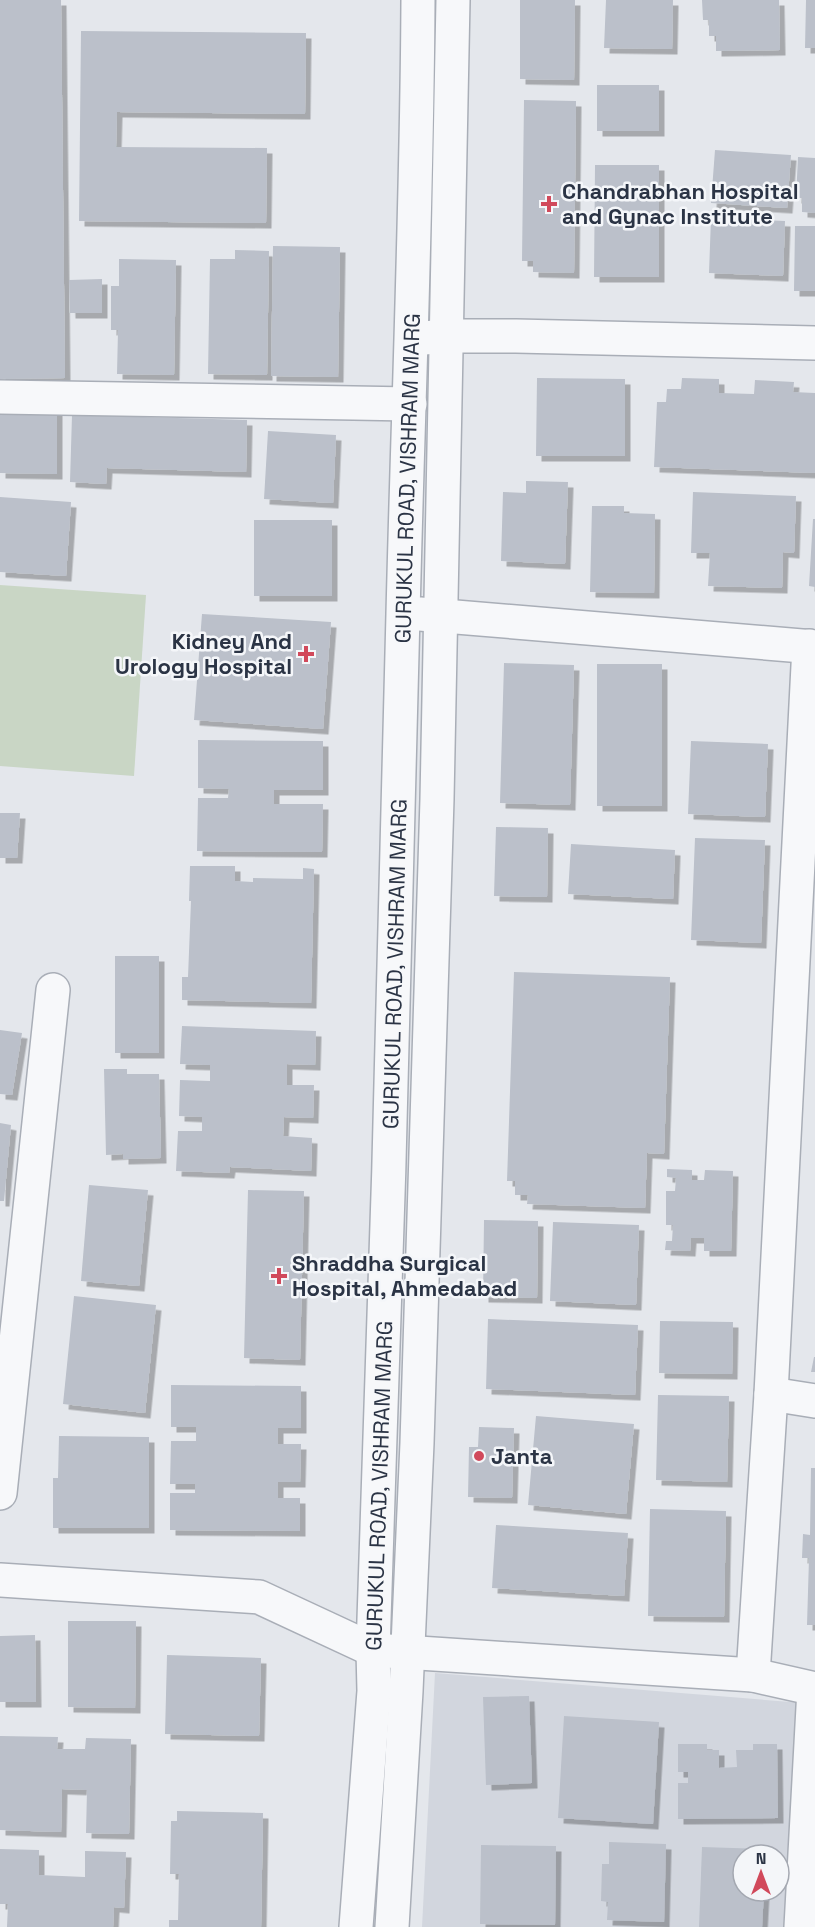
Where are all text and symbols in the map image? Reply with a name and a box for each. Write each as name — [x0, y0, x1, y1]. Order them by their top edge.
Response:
place label: Chandrabhan Hospital and Gynac Institute — [562, 177, 799, 230]
marker: Chandrabhan Hospital and Gynac Institute — [540, 195, 558, 213]
street label: GURUKUL ROAD, VISHRAM MARG — [388, 313, 426, 644]
place label: Kidney And Urology Hospital — [115, 627, 292, 680]
marker: Kidney And Urology Hospital — [297, 645, 315, 663]
street label: GURUKUL ROAD, VISHRAM MARG — [376, 799, 413, 1129]
place label: Shraddha Surgical Hospital, Ahmedabad — [292, 1249, 517, 1302]
marker: Shraddha Surgical Hospital, Ahmedabad — [270, 1267, 288, 1285]
street label: GURUKUL ROAD, VISHRAM MARG — [359, 1320, 398, 1651]
place label: Janta — [491, 1442, 553, 1470]
marker: Janta — [472, 1449, 486, 1463]
north arrow — [731, 1843, 791, 1903]
text: N — [756, 1848, 766, 1869]

